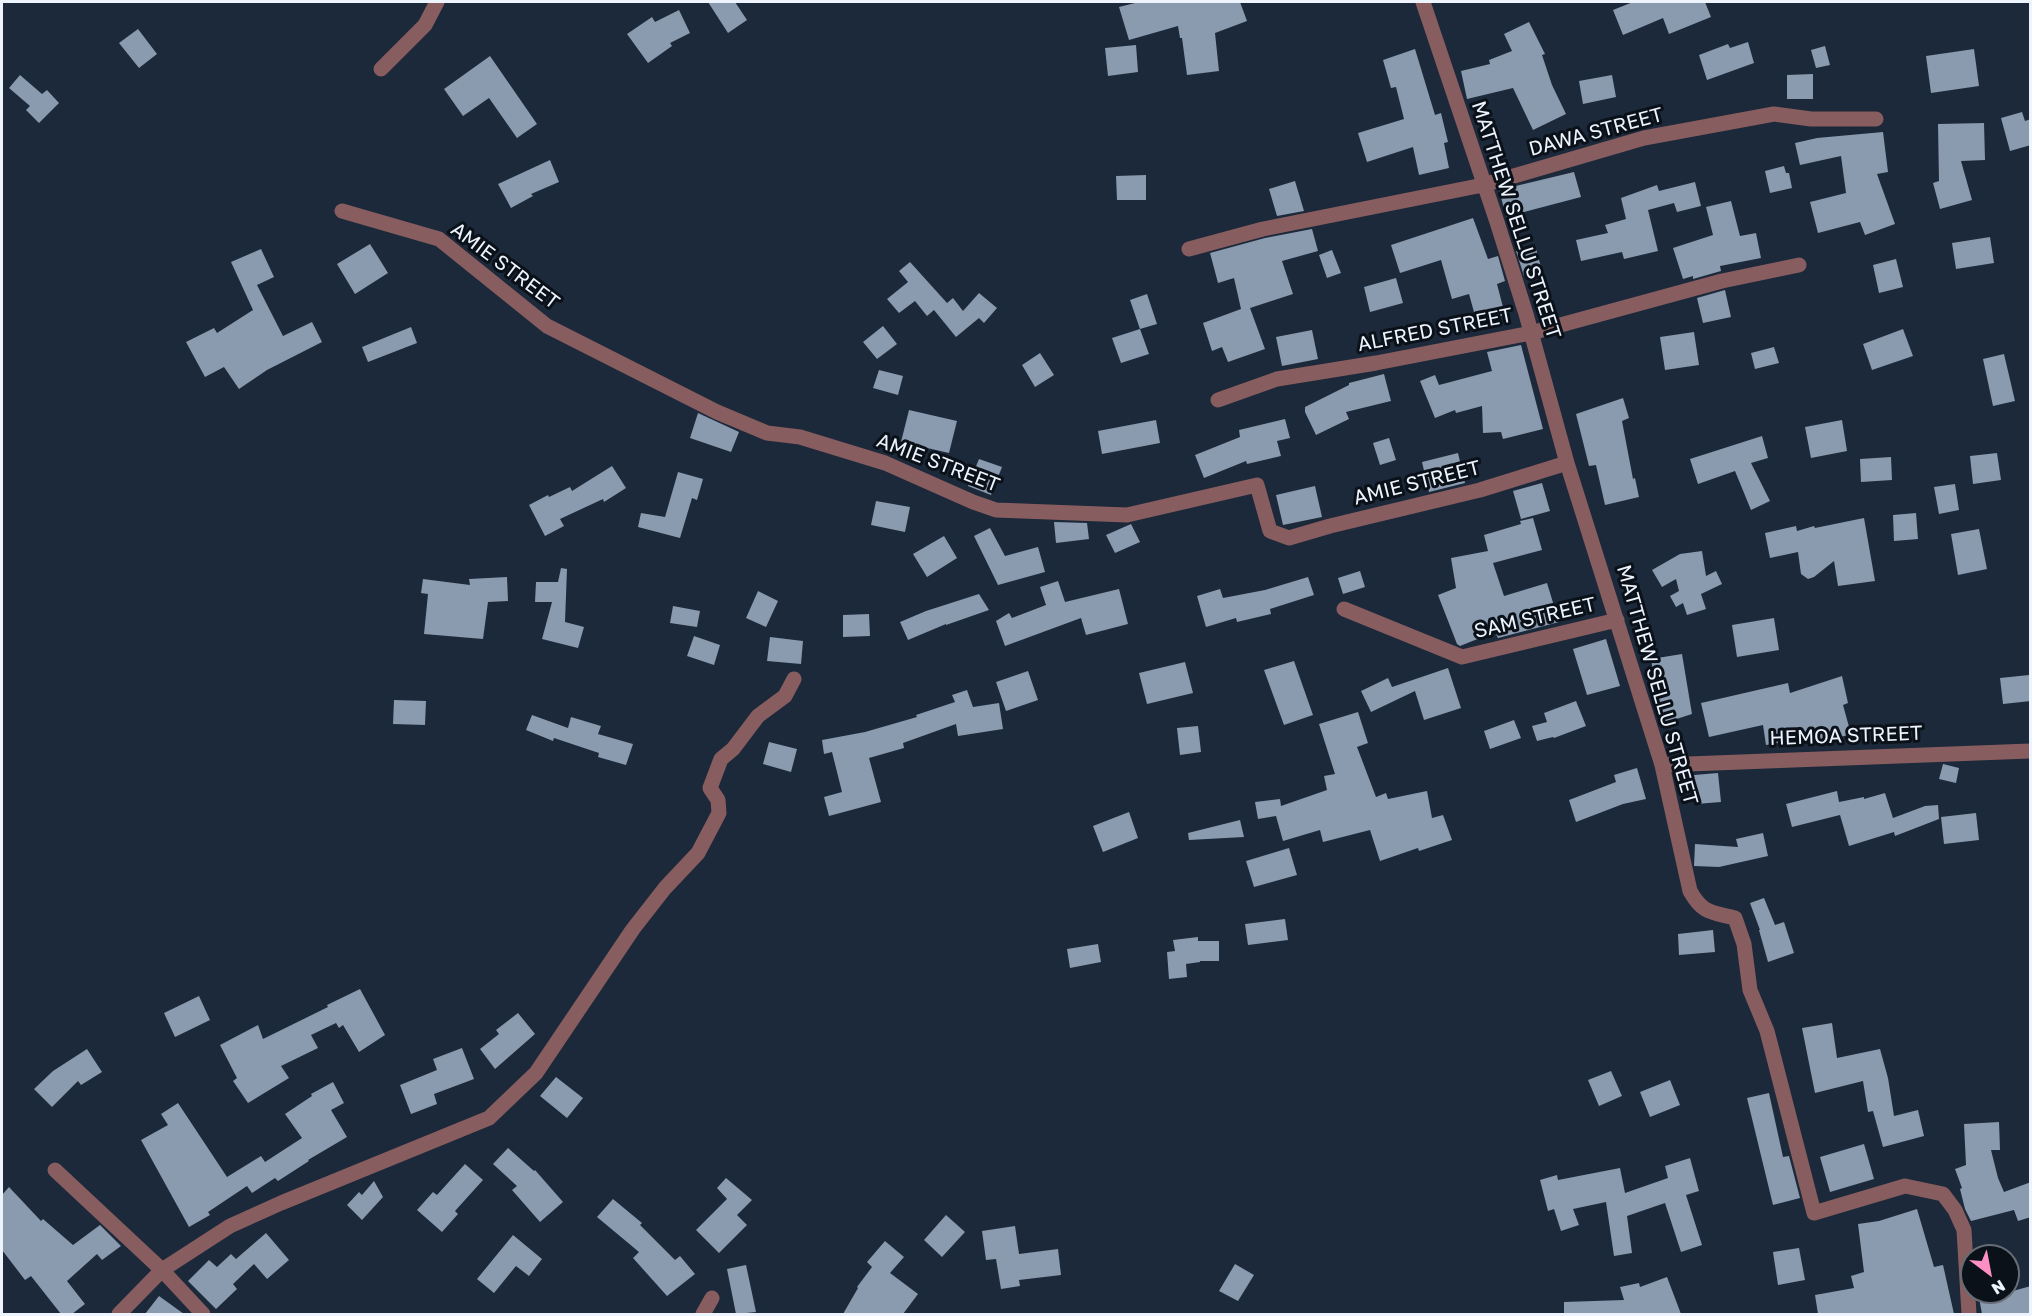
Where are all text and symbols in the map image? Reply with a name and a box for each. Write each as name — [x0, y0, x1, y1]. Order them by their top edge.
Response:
street label: MATTHEW SELLU STREET — [1466, 98, 1566, 342]
street label: DAWA STREET — [1526, 103, 1666, 161]
street label: AMIE STREET — [446, 217, 564, 315]
street label: ALFRED STREET — [1356, 303, 1514, 357]
street label: AMIE STREET — [873, 429, 1003, 497]
street label: AMIE STREET — [1351, 456, 1483, 510]
street label: MATTHEW SELLU STREET — [1611, 562, 1703, 808]
street label: SAM STREET — [1472, 592, 1598, 644]
street label: HEMOA STREET — [1769, 721, 1923, 751]
north arrow — [1960, 1244, 2020, 1304]
text: N — [1988, 1276, 2009, 1299]

